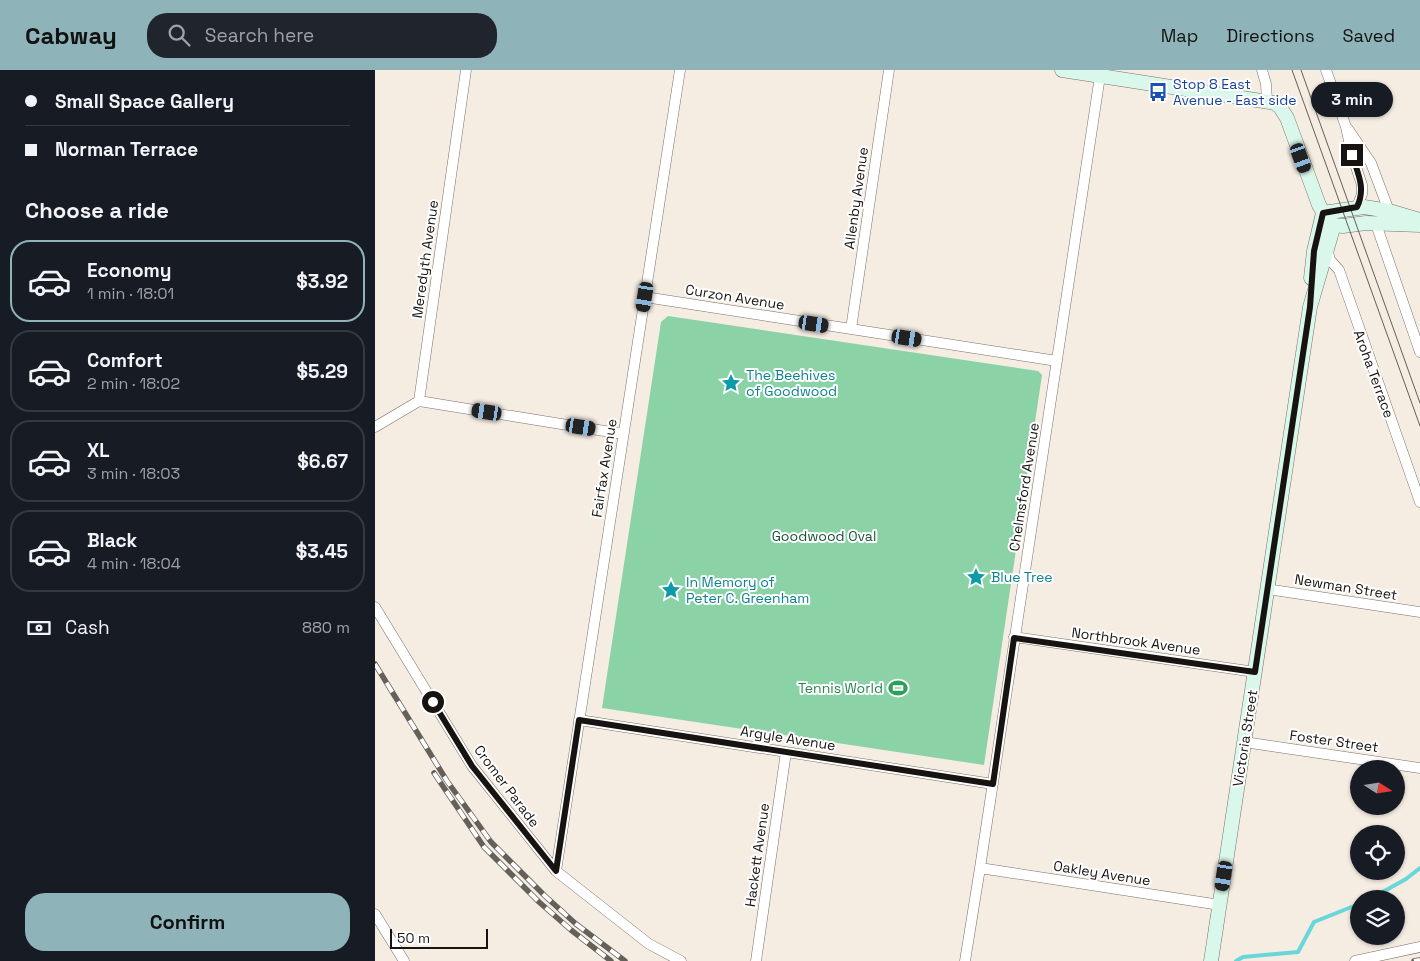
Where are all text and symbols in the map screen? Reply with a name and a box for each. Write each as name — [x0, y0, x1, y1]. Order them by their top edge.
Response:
search box — [147, 13, 497, 58]
text: Cabway — [25, 20, 117, 51]
icon: search — [165, 21, 193, 49]
text: Search here — [205, 23, 314, 48]
text: Map — [1161, 24, 1198, 47]
text: Directions — [1226, 24, 1315, 47]
text: Saved — [1343, 24, 1395, 47]
place label: Stop 8 East Avenue - East side — [1173, 75, 1296, 109]
bus stop icon: Stop 8 East Avenue - East side — [1147, 81, 1169, 103]
callout: 3 min — [1311, 82, 1393, 118]
text: Small Space Gallery — [55, 89, 234, 114]
text: 3 min — [1331, 89, 1373, 110]
text: Norman Terrace — [55, 137, 198, 162]
car — [1288, 141, 1313, 175]
route end — [1341, 144, 1363, 166]
street label: Allenby Avenue — [840, 146, 872, 250]
text: Choose a ride — [25, 196, 169, 224]
street label: Meredyth Avenue — [408, 199, 442, 319]
text: Economy — [87, 258, 171, 283]
icon: car — [27, 259, 72, 304]
text: $3.92 — [296, 269, 348, 294]
street label: Curzon Avenue — [684, 280, 786, 314]
car — [635, 281, 654, 313]
text: 1 min · 18:01 — [87, 283, 174, 304]
car — [798, 314, 829, 334]
car — [891, 328, 922, 348]
street label: Aroha Terrace — [1350, 328, 1398, 420]
text: Comfort — [87, 348, 163, 373]
icon: car — [27, 349, 72, 394]
text: $5.29 — [296, 359, 348, 384]
place label: The Beehives of Goodwood — [746, 366, 837, 400]
place icon: The Beehives of Goodwood — [720, 372, 742, 394]
text: 2 min · 18:02 — [87, 373, 180, 394]
car — [471, 402, 502, 422]
car — [565, 417, 596, 437]
street label: Fairfax Avenue — [587, 417, 621, 519]
street label: Chelmsford Avenue — [1005, 421, 1043, 553]
text: XL — [87, 438, 110, 463]
icon: car — [27, 439, 72, 484]
text: $6.67 — [297, 449, 348, 474]
text: 3 min · 18:03 — [87, 463, 180, 484]
park label: Goodwood Oval — [772, 527, 876, 545]
text: Black — [87, 528, 137, 553]
icon: car — [27, 529, 72, 574]
text: $3.45 — [296, 539, 348, 564]
text: 4 min · 18:04 — [87, 553, 181, 574]
place icon: Blue Tree — [965, 566, 987, 588]
place label: Blue Tree — [991, 568, 1053, 586]
street label: Newman Street — [1293, 570, 1399, 604]
place label: In Memory of Peter C. Greenham — [686, 573, 809, 607]
place icon: In Memory of Peter C. Greenham — [660, 579, 682, 601]
icon: cash — [25, 614, 53, 642]
text: Cash — [65, 615, 110, 640]
text: 880 m — [302, 617, 350, 638]
street label: Northbrook Avenue — [1070, 623, 1202, 659]
sports icon: Tennis World — [887, 677, 909, 699]
place label: Tennis World — [798, 679, 883, 697]
street label: Victoria Street — [1228, 688, 1262, 788]
route start — [422, 691, 444, 713]
street label: Argyle Avenue — [739, 722, 837, 754]
street label: Foster Street — [1288, 726, 1380, 756]
street label: Cromer Parade — [470, 741, 544, 831]
north arrow — [1350, 760, 1405, 815]
map controls — [1350, 760, 1405, 945]
street label: Hackett Avenue — [741, 802, 773, 908]
button: locate — [1350, 825, 1405, 880]
street label: Oakley Avenue — [1052, 856, 1152, 890]
car — [1214, 860, 1233, 892]
button: layers — [1350, 890, 1405, 945]
button: Confirm — [25, 893, 350, 951]
scale bar — [390, 926, 487, 949]
text: 50 m — [397, 929, 430, 947]

